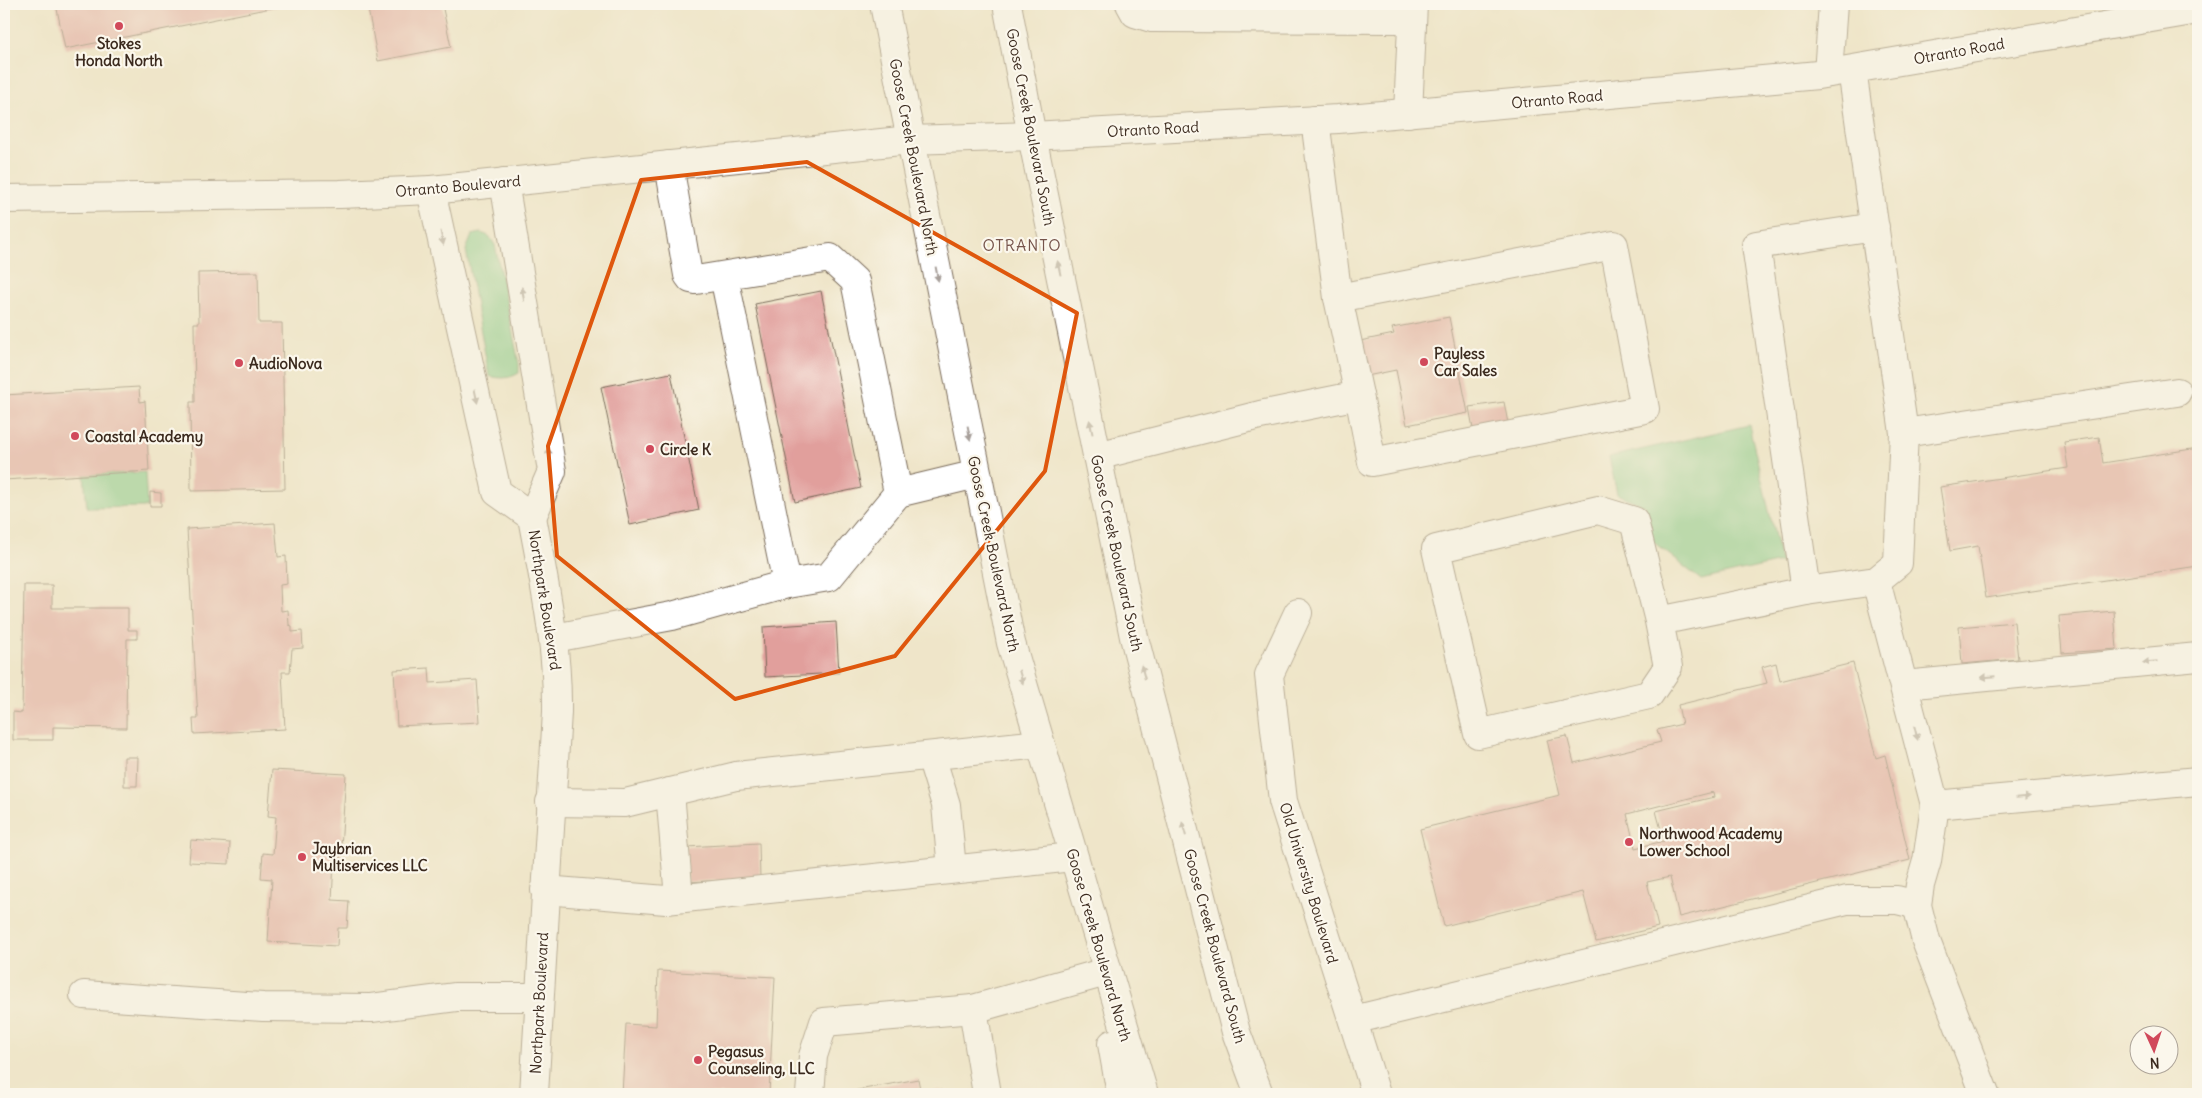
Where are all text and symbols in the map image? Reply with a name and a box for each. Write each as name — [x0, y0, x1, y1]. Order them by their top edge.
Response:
marker: Stokes Honda North — [113, 20, 125, 32]
street label: Goose Creek Boulevard South — [1003, 27, 1060, 228]
place label: Stokes Honda North — [75, 34, 163, 70]
street label: Otranto Road — [1912, 34, 2006, 68]
street label: Goose Creek Boulevard North — [886, 57, 942, 257]
street label: Otranto Road — [1510, 86, 1604, 112]
street label: Otranto Road — [1107, 117, 1200, 141]
street label: Otranto Boulevard — [395, 171, 522, 201]
one-way arrow — [438, 230, 446, 245]
district label: OTRANTO — [982, 235, 1062, 255]
one-way arrow — [1054, 259, 1062, 275]
one-way arrow — [933, 266, 941, 282]
one-way arrow — [518, 286, 526, 302]
place label: Payless Car Sales — [1434, 344, 1497, 380]
place label: AudioNova — [249, 354, 323, 373]
marker: Payless Car Sales — [1418, 356, 1430, 368]
marker: AudioNova — [233, 357, 245, 369]
one-way arrow — [472, 389, 480, 404]
one-way arrow — [1087, 419, 1095, 435]
one-way arrow — [965, 425, 973, 440]
place label: Coastal Academy — [85, 427, 203, 447]
marker: Coastal Academy — [69, 430, 81, 442]
place label: Circle K — [660, 440, 712, 459]
marker: Circle K — [644, 443, 656, 455]
one-way arrow — [545, 446, 553, 462]
street label: Goose Creek Boulevard South — [1087, 453, 1147, 654]
street label: Goose Creek Boulevard North — [964, 454, 1024, 654]
street label: Northpark Boulevard — [525, 528, 566, 672]
one-way arrow — [2141, 658, 2157, 666]
one-way arrow — [1138, 664, 1146, 679]
one-way arrow — [1018, 670, 1026, 685]
one-way arrow — [1980, 673, 1996, 681]
one-way arrow — [1913, 725, 1921, 740]
one-way arrow — [2015, 792, 2031, 800]
street label: Old University Boulevard — [1275, 800, 1343, 966]
one-way arrow — [1179, 821, 1187, 836]
place label: Northwood Academy Lower School — [1639, 824, 1783, 860]
marker: Northwood Academy Lower School — [1623, 836, 1635, 848]
place label: Jaybrian Multiservices LLC — [312, 839, 428, 875]
street label: Goose Creek Boulevard North — [1062, 846, 1136, 1044]
street label: Goose Creek Boulevard South — [1180, 847, 1250, 1046]
marker: Jaybrian Multiservices LLC — [296, 851, 308, 863]
street label: Northpark Boulevard — [526, 931, 552, 1074]
north arrow — [2130, 1026, 2180, 1076]
place label: Pegasus Counseling, LLC — [708, 1042, 815, 1079]
marker: Pegasus Counseling, LLC — [692, 1054, 704, 1066]
text: N — [2149, 1054, 2160, 1072]

